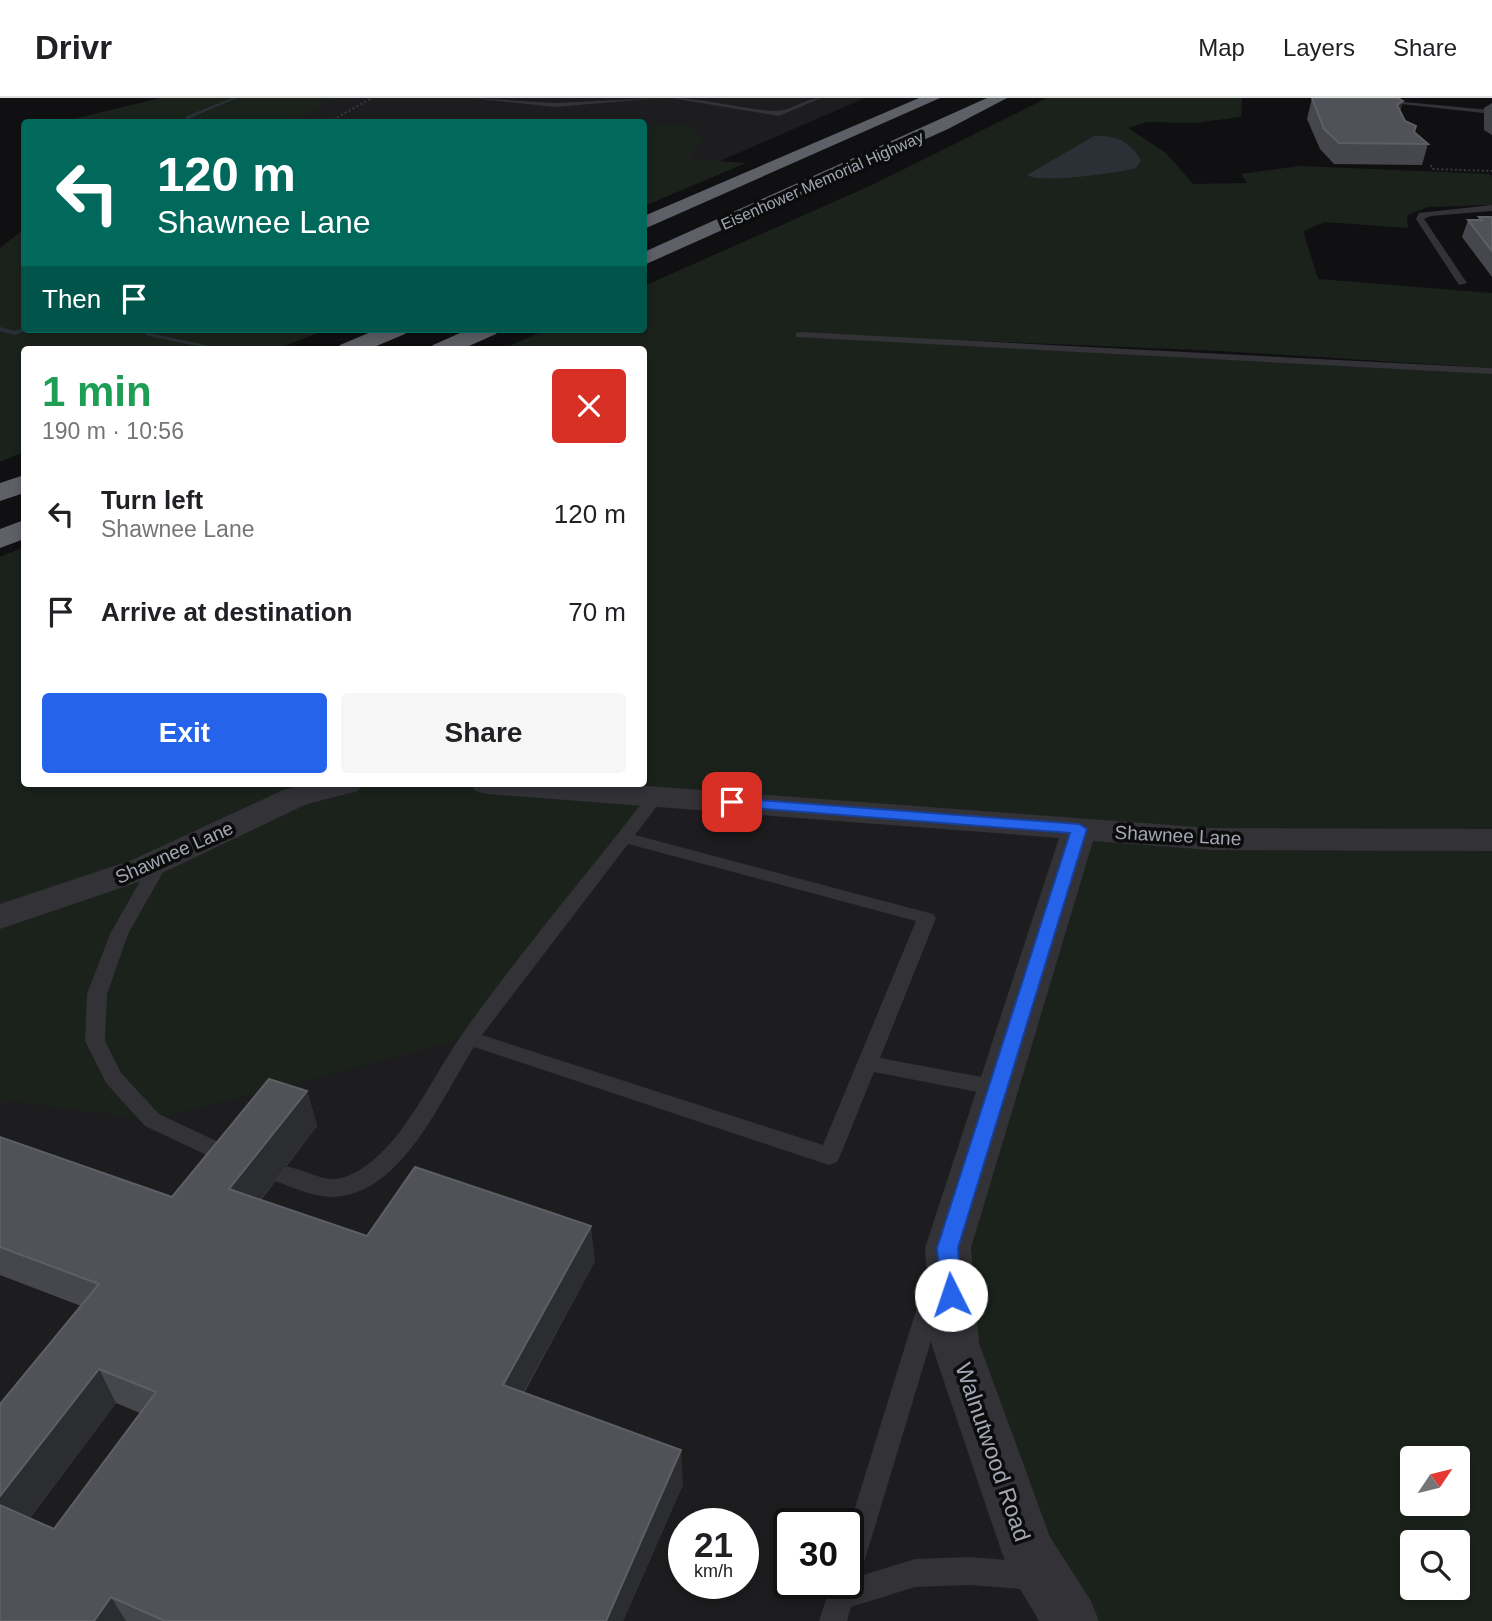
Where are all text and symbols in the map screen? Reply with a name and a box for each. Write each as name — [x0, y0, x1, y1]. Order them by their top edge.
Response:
text: Drivr — [35, 29, 112, 66]
text: Map — [1198, 34, 1245, 61]
text: Layers — [1283, 34, 1355, 61]
text: Share — [1393, 34, 1457, 61]
street label: Eisenhower Memorial Highway — [718, 128, 926, 233]
icon: left — [42, 147, 133, 238]
text: 120 m — [157, 147, 296, 201]
text: Shawnee Lane — [157, 204, 371, 240]
icon: arrive — [115, 280, 153, 318]
text: Then — [42, 284, 101, 314]
text: 1 min — [42, 368, 152, 415]
button: close — [552, 369, 626, 443]
text: 190 m · 10:56 — [42, 418, 184, 444]
text: Turn left — [101, 485, 203, 515]
icon: left — [42, 495, 80, 533]
text: 120 m — [554, 499, 626, 529]
text: Shawnee Lane — [101, 516, 254, 542]
icon: arrive — [42, 593, 80, 631]
text: Arrive at destination — [101, 597, 352, 627]
text: 70 m — [568, 597, 626, 627]
button: Exit — [42, 693, 327, 773]
button: Share — [341, 693, 626, 773]
pin — [702, 772, 762, 832]
icon: arrive — [713, 783, 751, 821]
street label: Shawnee Lane — [112, 817, 236, 888]
street label: Shawnee Lane — [1114, 822, 1242, 849]
position arrow — [914, 1258, 988, 1332]
street label: Walnutwood Road — [950, 1359, 1036, 1545]
north arrow — [1400, 1446, 1470, 1516]
map controls — [1400, 1446, 1470, 1600]
speed limit sign: 30 — [773, 1508, 864, 1599]
text: 21 — [694, 1525, 733, 1564]
button: search — [1400, 1530, 1470, 1600]
text: km/h — [694, 1561, 733, 1581]

